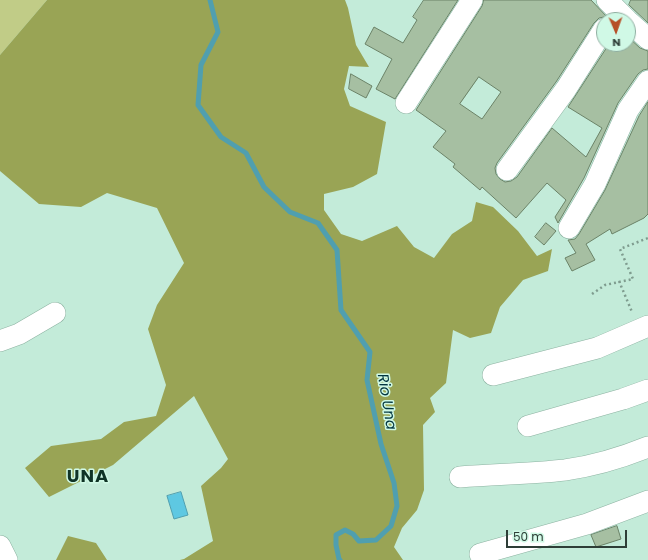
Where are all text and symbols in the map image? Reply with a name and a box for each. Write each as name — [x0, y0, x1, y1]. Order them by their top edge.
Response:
north arrow — [596, 12, 636, 52]
text: N — [612, 35, 621, 51]
water label: Rio Una — [373, 373, 399, 431]
district label: UNA — [67, 466, 109, 488]
scale bar — [508, 522, 629, 548]
text: 50 m — [513, 528, 544, 545]

